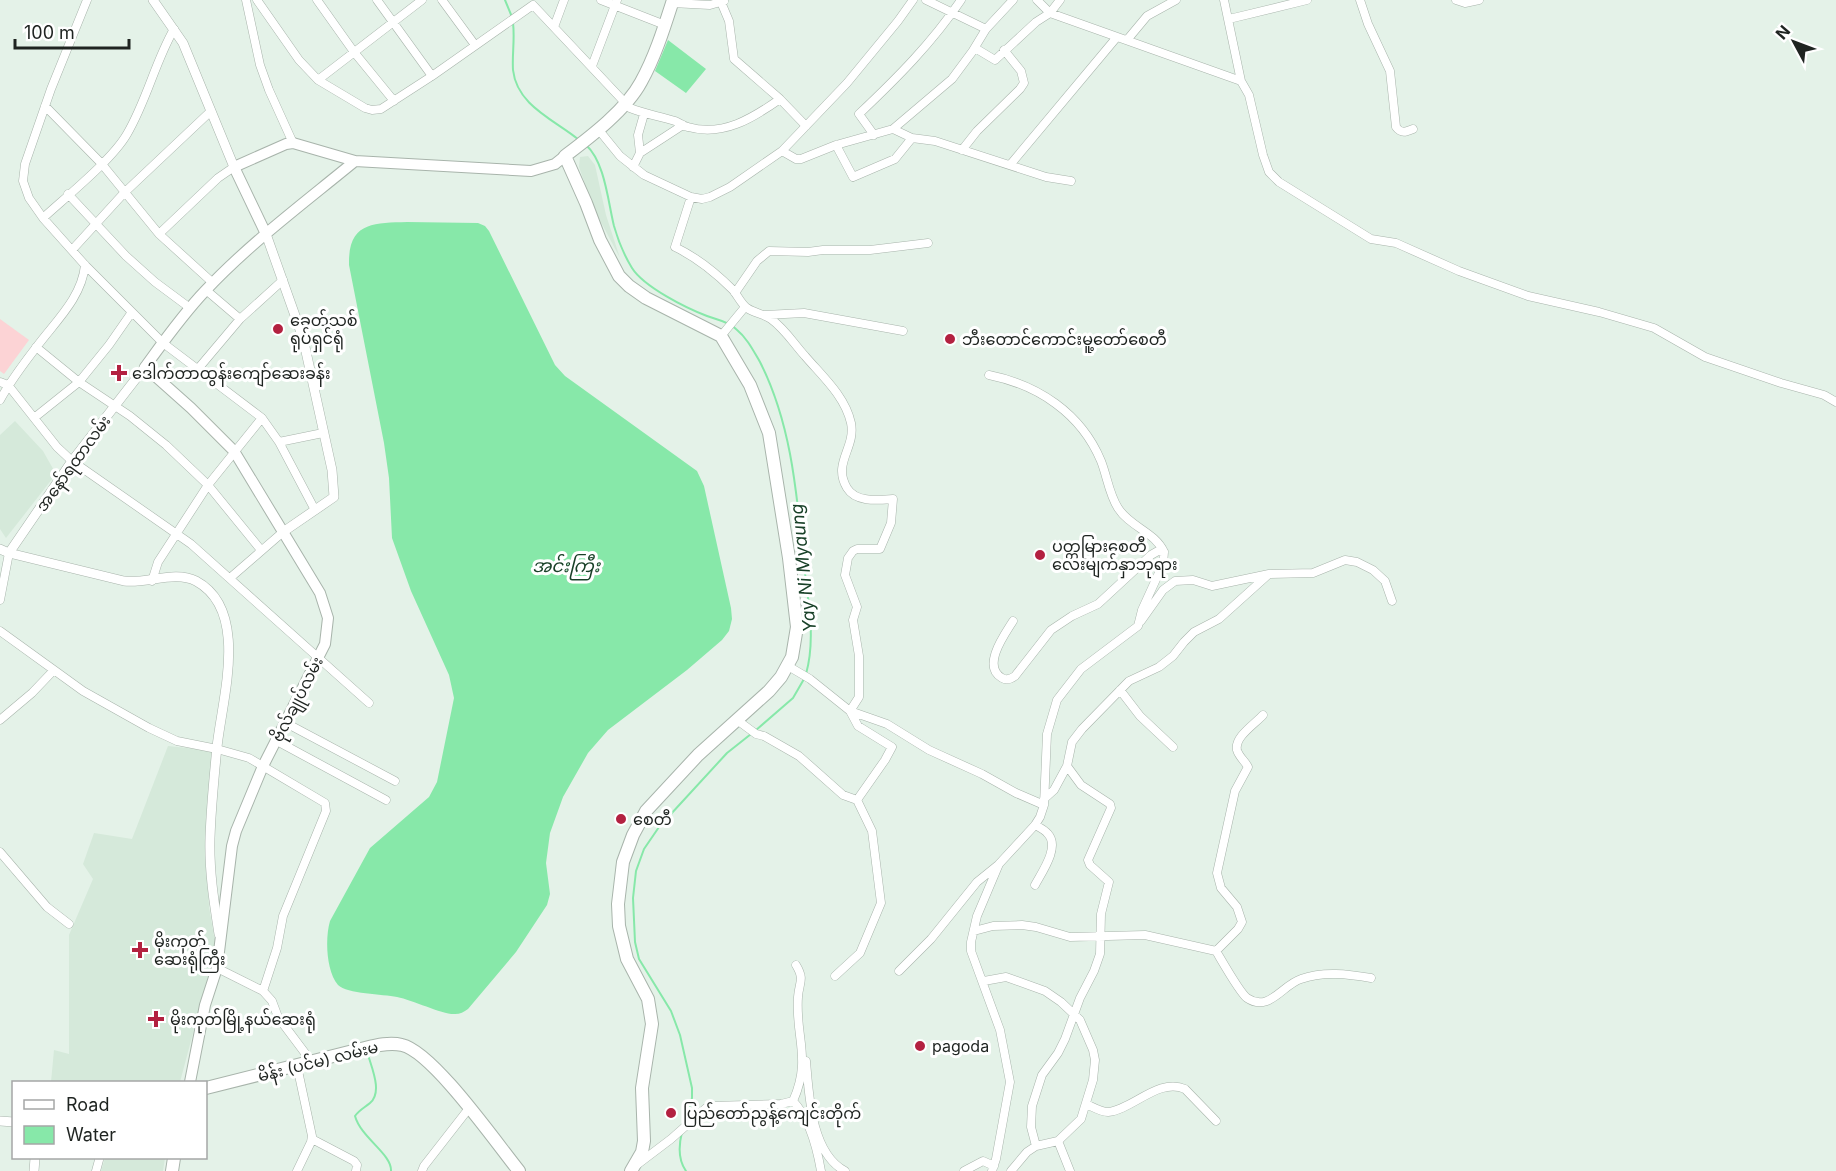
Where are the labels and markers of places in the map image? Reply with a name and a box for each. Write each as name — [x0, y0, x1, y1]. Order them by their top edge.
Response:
place label: ခေတ်သစ် ရုပ်‌ရှင်ရုံ — [290, 309, 358, 353]
marker: ခေတ်သစ် ရုပ်‌ရှင်ရုံ — [271, 322, 285, 336]
place label: ဘီးတောင်ကောင်းမူ့တော်စေတီ — [962, 328, 1167, 353]
marker: ဘီးတောင်ကောင်းမူ့တော်စေတီ — [943, 332, 957, 346]
place label: ဒေါက်တာထွန်းကျော်ဆေးခန်း — [132, 362, 331, 387]
marker: ဒေါက်တာထွန်းကျော်ဆေးခန်း — [110, 364, 128, 382]
place label: ပတ္တမြား‌စေတီ‌ လေးမျက်နှာဘုရား — [1052, 535, 1178, 579]
marker: ပတ္တမြား‌စေတီ‌ လေးမျက်နှာဘုရား — [1033, 548, 1047, 562]
place label: စေတီ — [633, 809, 672, 829]
marker: စေတီ — [614, 812, 628, 826]
place label: မိုးကုတ်‌ ‌ဆေးရုံကြီး — [154, 930, 226, 974]
marker: မိုးကုတ်‌ ‌ဆေးရုံကြီး — [131, 941, 149, 959]
place label: မိုးကုတ်မြို့နယ်ဆေးရုံ — [170, 1008, 316, 1034]
marker: မိုးကုတ်မြို့နယ်ဆေးရုံ — [147, 1010, 165, 1028]
place label: pagoda — [932, 1036, 989, 1056]
marker: pagoda — [913, 1039, 927, 1053]
place label: ပြည်‌‌တော်ညွန့်ကျေင်းတိုက် — [683, 1102, 861, 1128]
marker: ပြည်‌‌တော်ညွန့်ကျေင်းတိုက် — [664, 1106, 678, 1120]

